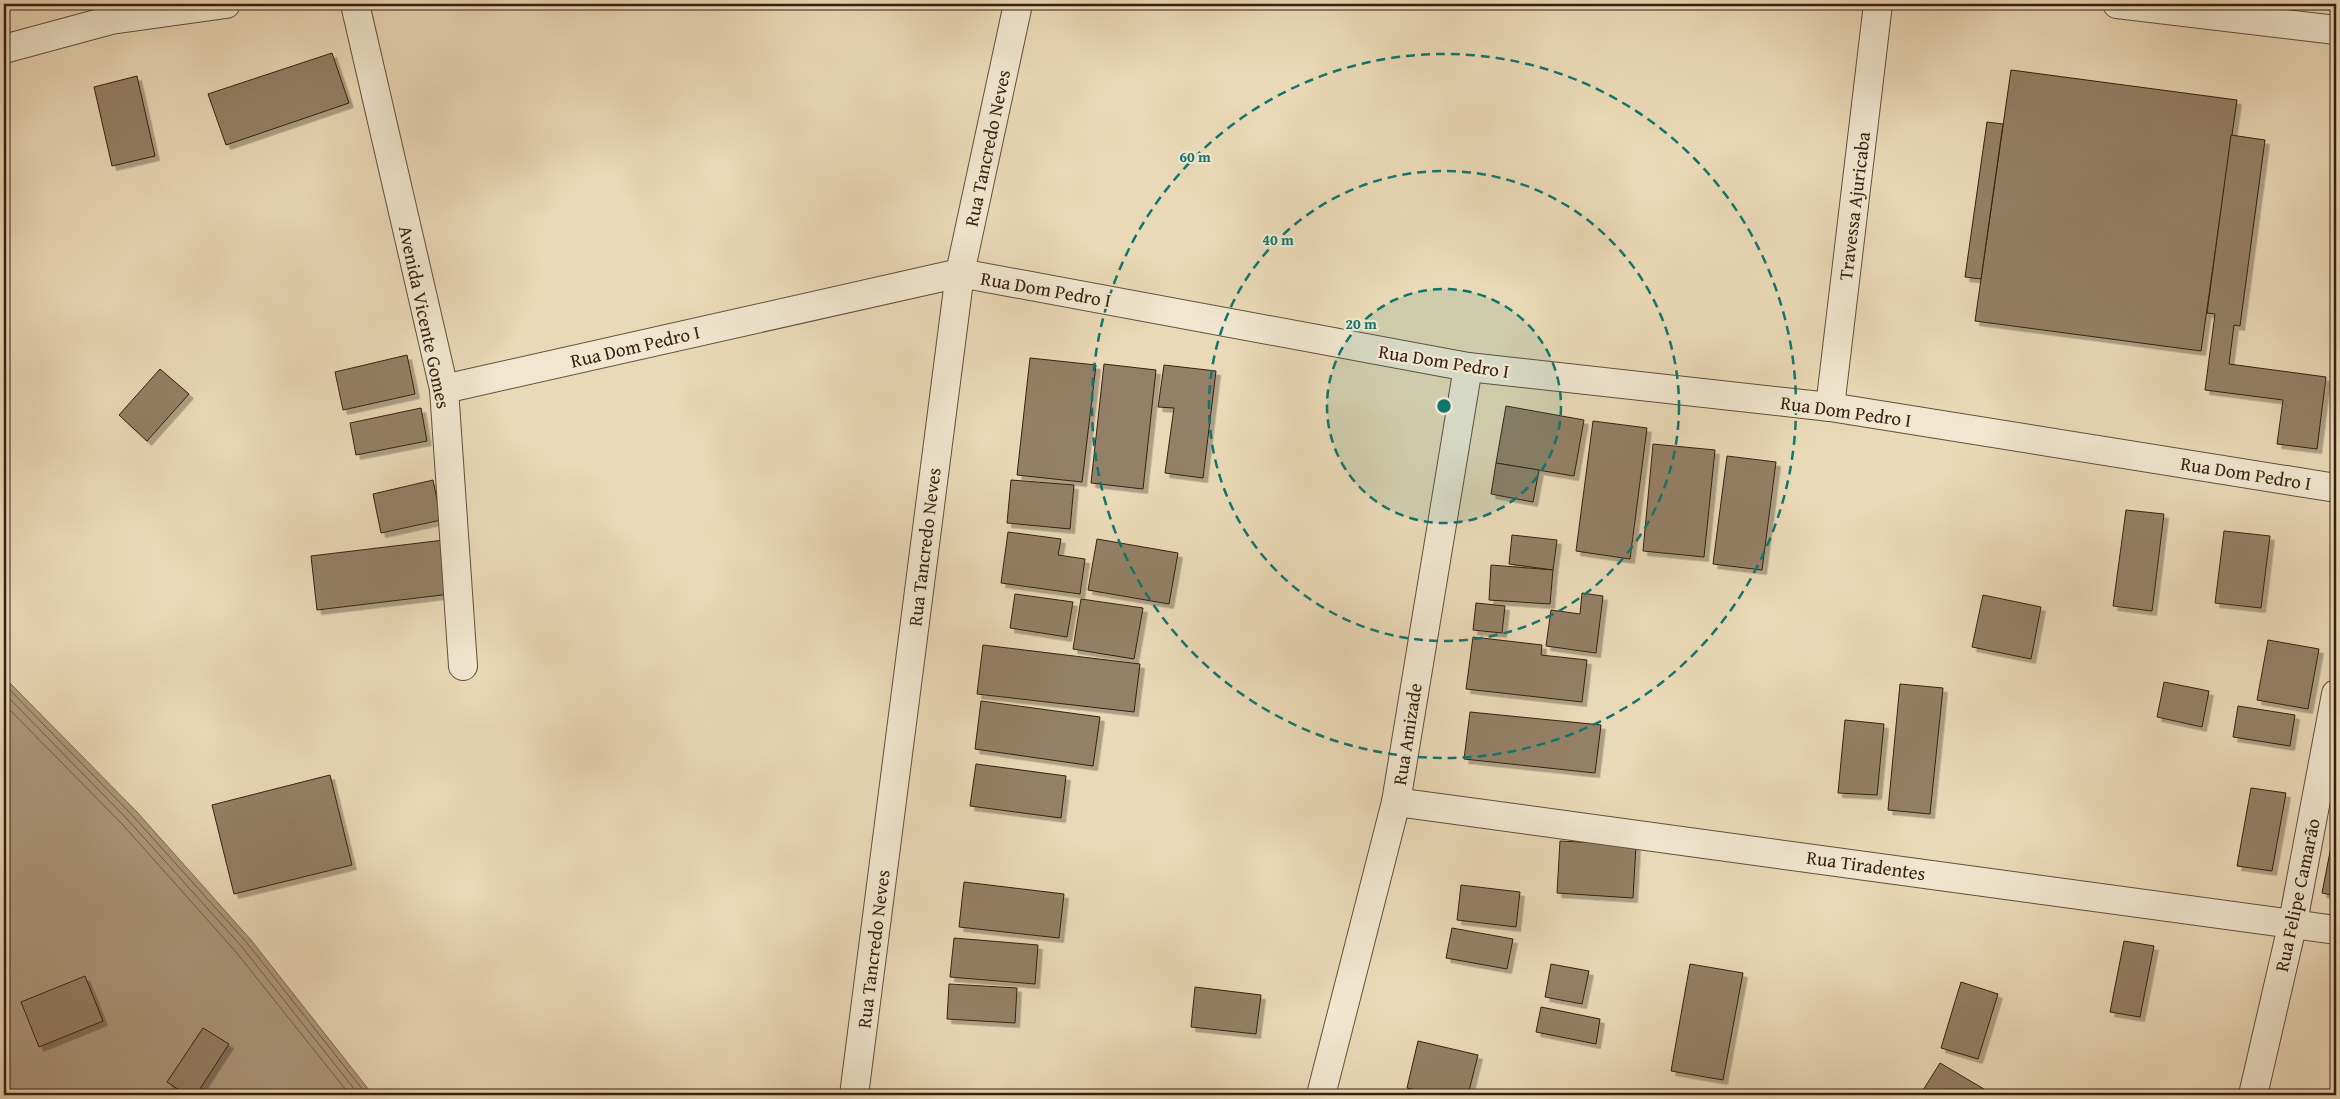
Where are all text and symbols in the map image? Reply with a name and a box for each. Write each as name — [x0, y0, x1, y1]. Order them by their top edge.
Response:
street label: Rua Tancredo Neves — [957, 67, 1017, 229]
street label: Travessa Ajuricaba — [1831, 130, 1877, 282]
text: 60 m — [1179, 146, 1211, 167]
street label: Avenida Vicente Gomes — [392, 223, 458, 411]
text: 40 m — [1262, 229, 1294, 250]
street label: Rua Dom Pedro I — [979, 264, 1114, 314]
text: 20 m — [1345, 313, 1377, 334]
street label: Rua Dom Pedro I — [568, 317, 703, 374]
street label: Rua Dom Pedro I — [1377, 337, 1511, 385]
street label: Rua Dom Pedro I — [1779, 388, 1913, 434]
centre of rings — [1435, 397, 1453, 415]
street label: Rua Dom Pedro I — [2179, 449, 2313, 497]
street label: Rua Tancredo Neves — [900, 466, 948, 628]
street label: Rua Amizade — [1385, 681, 1429, 787]
street label: Rua Felipe Camarão — [2267, 816, 2327, 974]
street label: Rua Tiradentes — [1805, 843, 1927, 887]
street label: Rua Tancredo Neves — [849, 868, 897, 1030]

